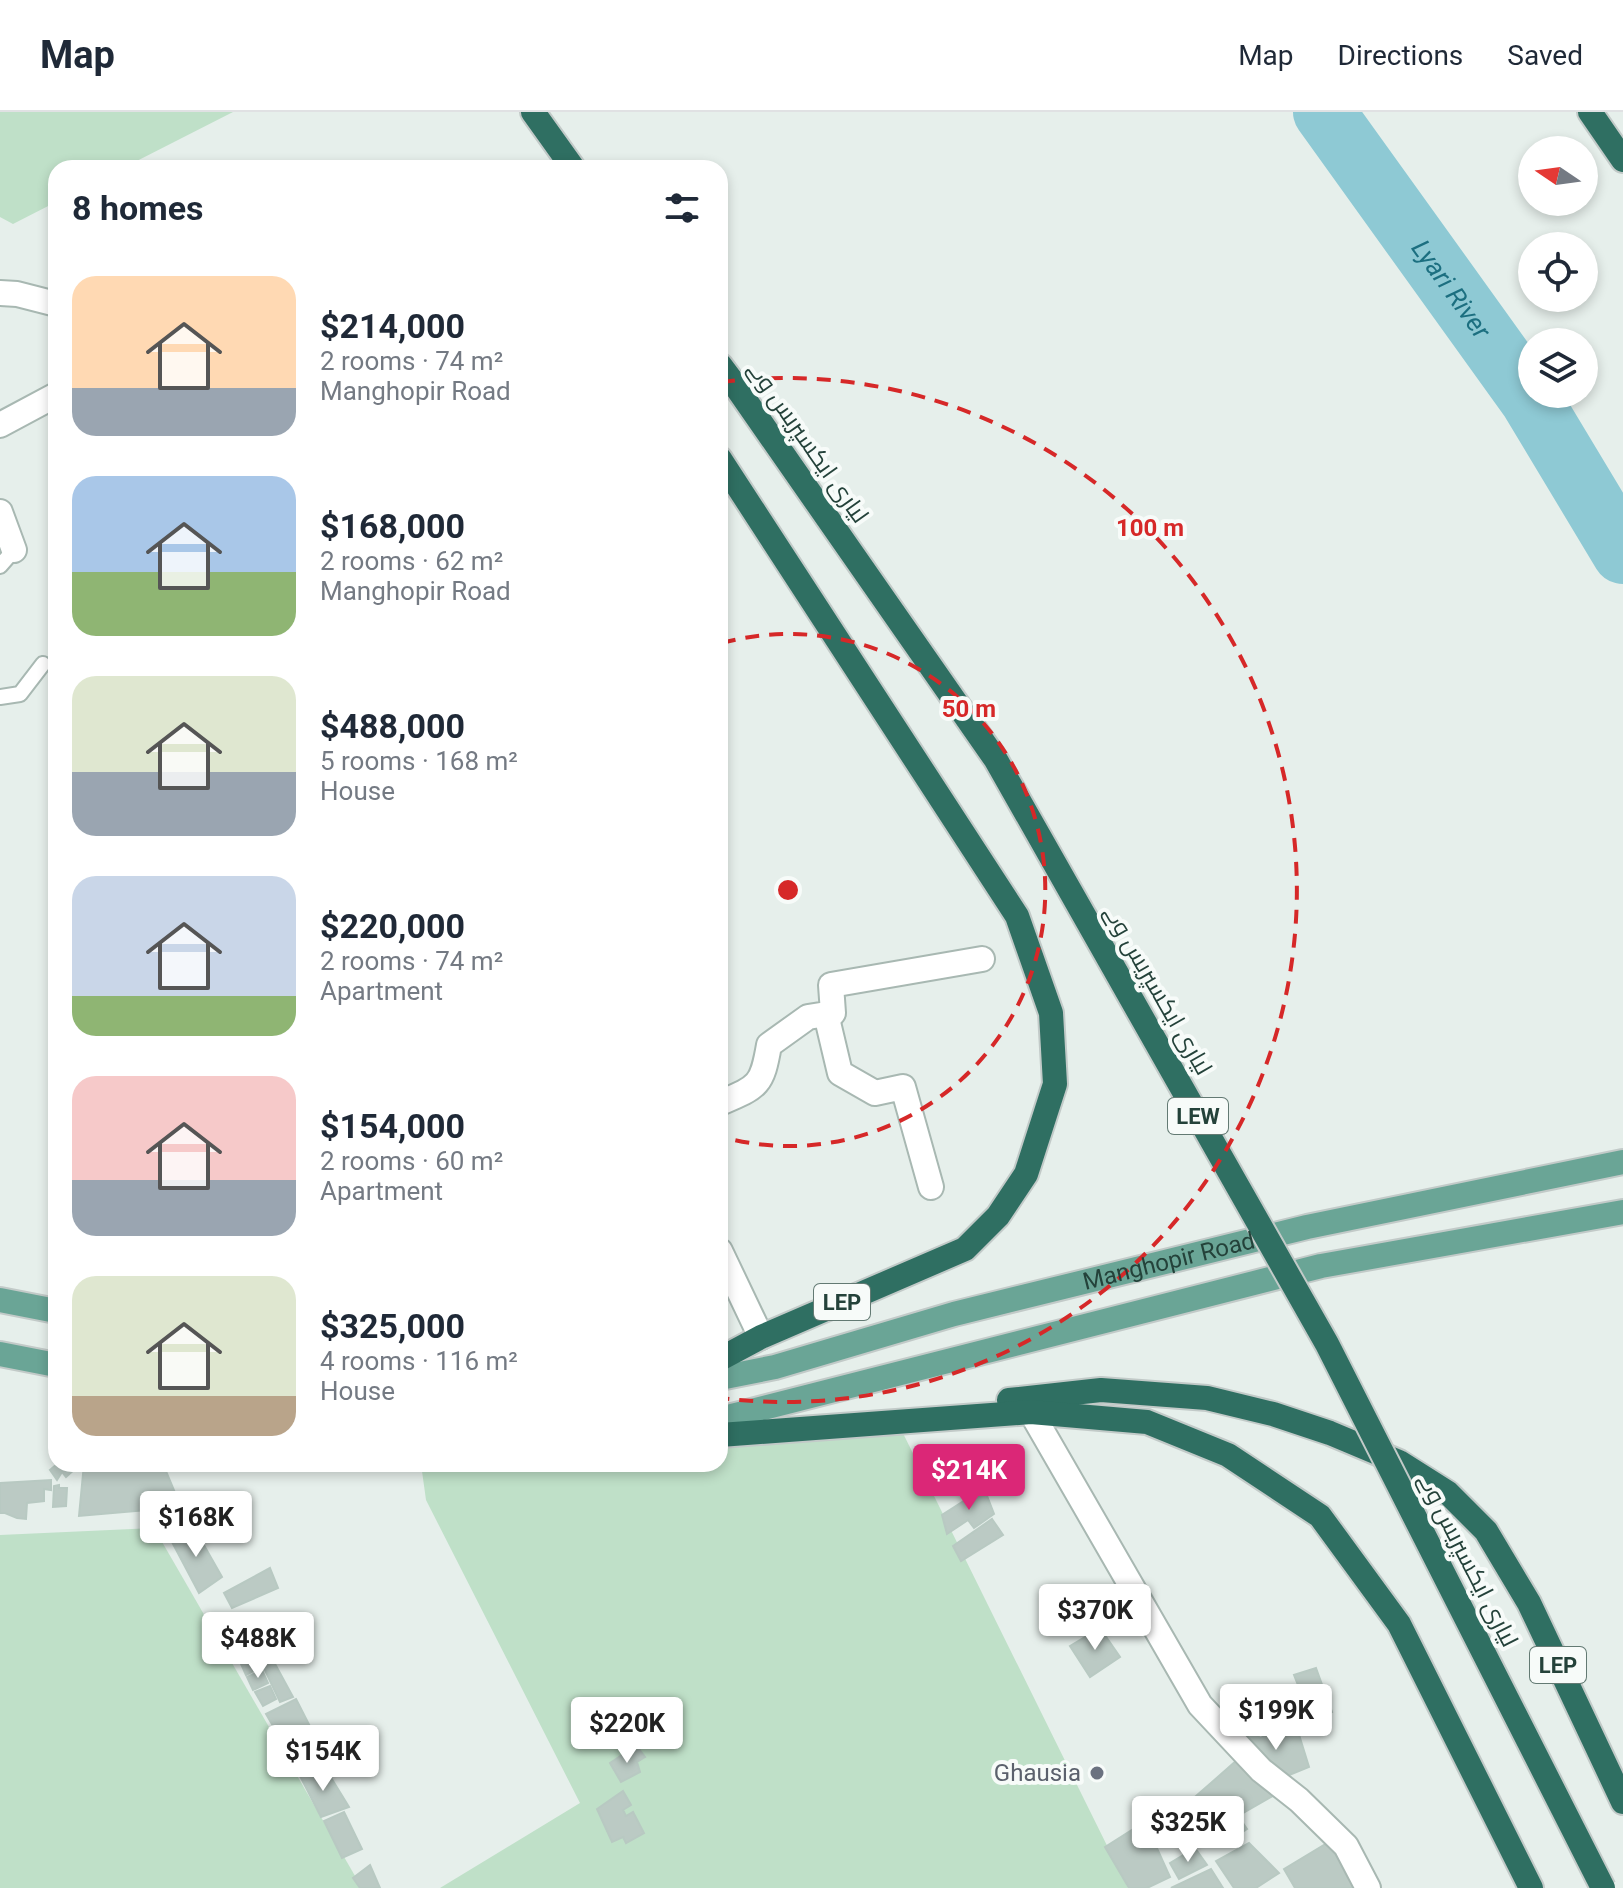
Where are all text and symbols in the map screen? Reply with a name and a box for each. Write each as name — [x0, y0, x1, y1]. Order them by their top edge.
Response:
text: Map — [40, 33, 115, 77]
text: Map — [1238, 39, 1294, 72]
text: Directions — [1338, 39, 1463, 72]
text: Saved — [1507, 39, 1583, 72]
north arrow — [1518, 136, 1598, 216]
map controls — [1518, 136, 1598, 408]
icon: filters — [660, 186, 704, 230]
text: 8 homes — [72, 188, 203, 228]
button: locate — [1518, 232, 1598, 312]
water label: Lyari River — [1406, 234, 1498, 345]
text: $214,000 — [320, 306, 465, 346]
icon: home — [136, 308, 232, 404]
button: layers — [1518, 328, 1598, 408]
text: 2 rooms · 74 m² — [320, 346, 503, 376]
street label: لیاری ایکسپریس وے — [740, 356, 874, 529]
text: Manghopir Road — [320, 376, 511, 406]
text: $168,000 — [320, 506, 465, 546]
icon: home — [136, 508, 232, 604]
text: 100 m — [1116, 514, 1184, 542]
text: 2 rooms · 62 m² — [320, 546, 503, 576]
text: Manghopir Road — [320, 576, 511, 606]
text: 50 m — [942, 695, 996, 723]
text: $488,000 — [320, 706, 465, 746]
icon: home — [136, 708, 232, 804]
text: 5 rooms · 168 m² — [320, 746, 518, 776]
text: House — [320, 776, 395, 806]
centre of rings — [774, 876, 802, 904]
street label: لیاری ایکسپریس وے — [1096, 900, 1218, 1081]
text: $220,000 — [320, 906, 465, 946]
icon: home — [136, 908, 232, 1004]
text: 2 rooms · 74 m² — [320, 946, 503, 976]
text: Apartment — [320, 976, 443, 1006]
road number: LEW — [1168, 1098, 1228, 1134]
text: $154,000 — [320, 1106, 465, 1146]
icon: home — [136, 1108, 232, 1204]
text: 2 rooms · 60 m² — [320, 1146, 503, 1176]
text: Apartment — [320, 1176, 443, 1206]
street label: Manghopir Road — [1080, 1226, 1258, 1296]
road number: LEP — [814, 1284, 870, 1320]
text: $325,000 — [320, 1306, 465, 1346]
icon: home — [136, 1308, 232, 1404]
text: 4 rooms · 116 m² — [320, 1346, 518, 1376]
text: House — [320, 1376, 395, 1406]
pin: $214K — [913, 1444, 1025, 1512]
text: $214K — [931, 1455, 1007, 1485]
street label: لیاری ایکسپریس وے — [1410, 1469, 1524, 1652]
pin: $168K — [140, 1491, 252, 1559]
text: $168K — [158, 1502, 234, 1532]
pin: $370K — [1039, 1584, 1151, 1652]
text: $370K — [1057, 1595, 1133, 1625]
pin: $488K — [202, 1612, 314, 1680]
text: $488K — [220, 1623, 296, 1653]
road number: LEP — [1530, 1647, 1586, 1683]
pin: $199K — [1220, 1684, 1332, 1752]
text: $199K — [1238, 1695, 1314, 1725]
pin: $220K — [571, 1697, 683, 1765]
text: $220K — [589, 1708, 665, 1738]
pin: $154K — [267, 1725, 379, 1793]
text: $154K — [285, 1736, 361, 1766]
place label: Ghausia — [994, 1759, 1081, 1787]
marker: Ghausia — [1088, 1764, 1106, 1782]
pin: $325K — [1132, 1796, 1244, 1864]
text: $325K — [1150, 1807, 1226, 1837]

